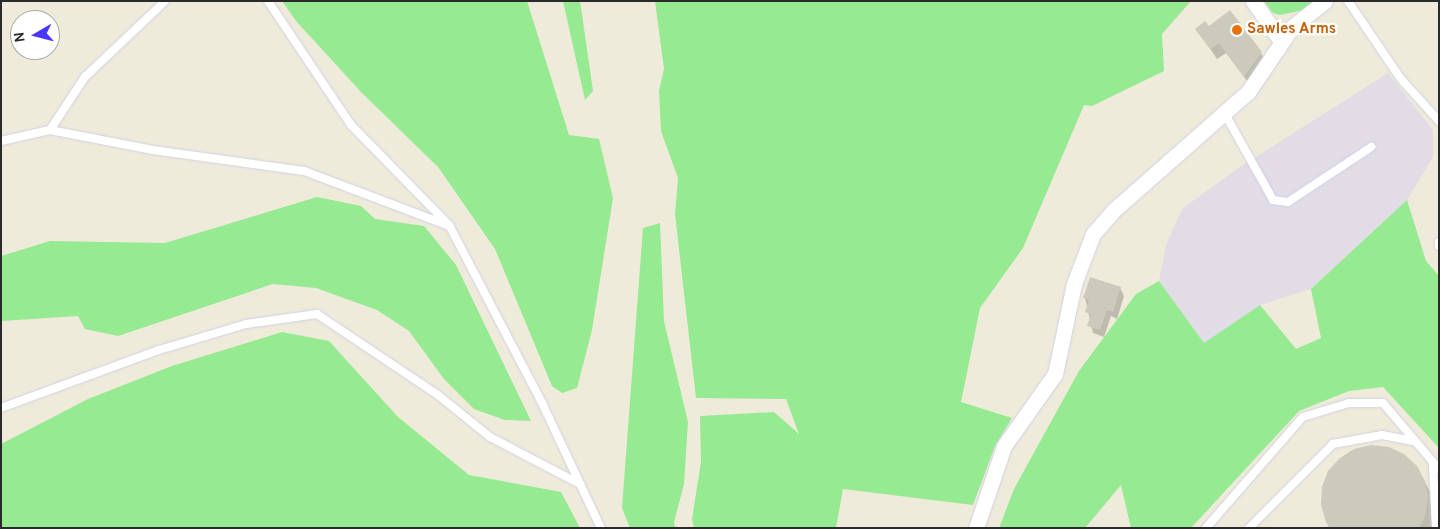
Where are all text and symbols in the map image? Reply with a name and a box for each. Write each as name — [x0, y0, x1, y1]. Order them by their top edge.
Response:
north arrow — [10, 10, 60, 60]
place label: Sawles Arms — [1247, 21, 1337, 39]
marker: Sawles Arms — [1231, 24, 1243, 36]
text: N — [12, 31, 30, 43]

